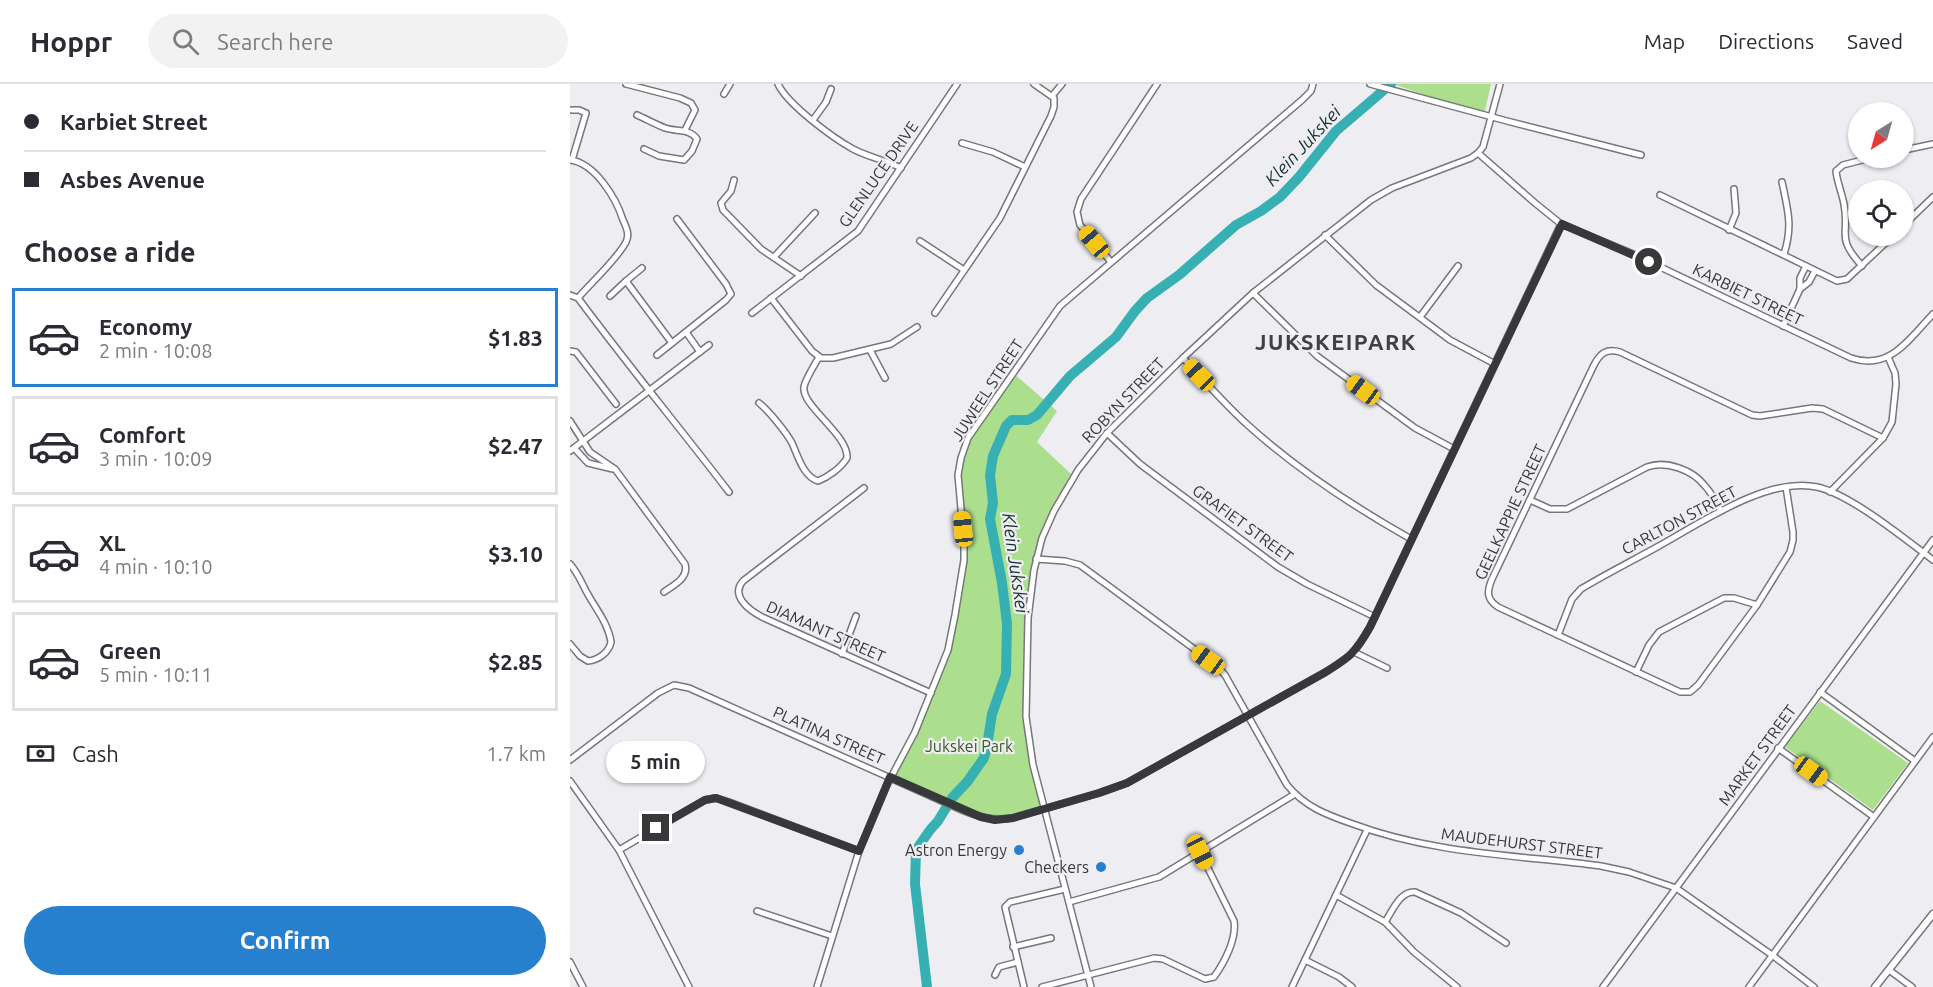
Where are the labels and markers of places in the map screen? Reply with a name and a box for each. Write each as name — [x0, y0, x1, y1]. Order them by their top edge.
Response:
place label: Astron Energy — [905, 841, 1007, 859]
marker: Astron Energy — [1012, 843, 1026, 857]
place label: Checkers — [1024, 858, 1089, 876]
marker: Checkers — [1094, 860, 1108, 874]

